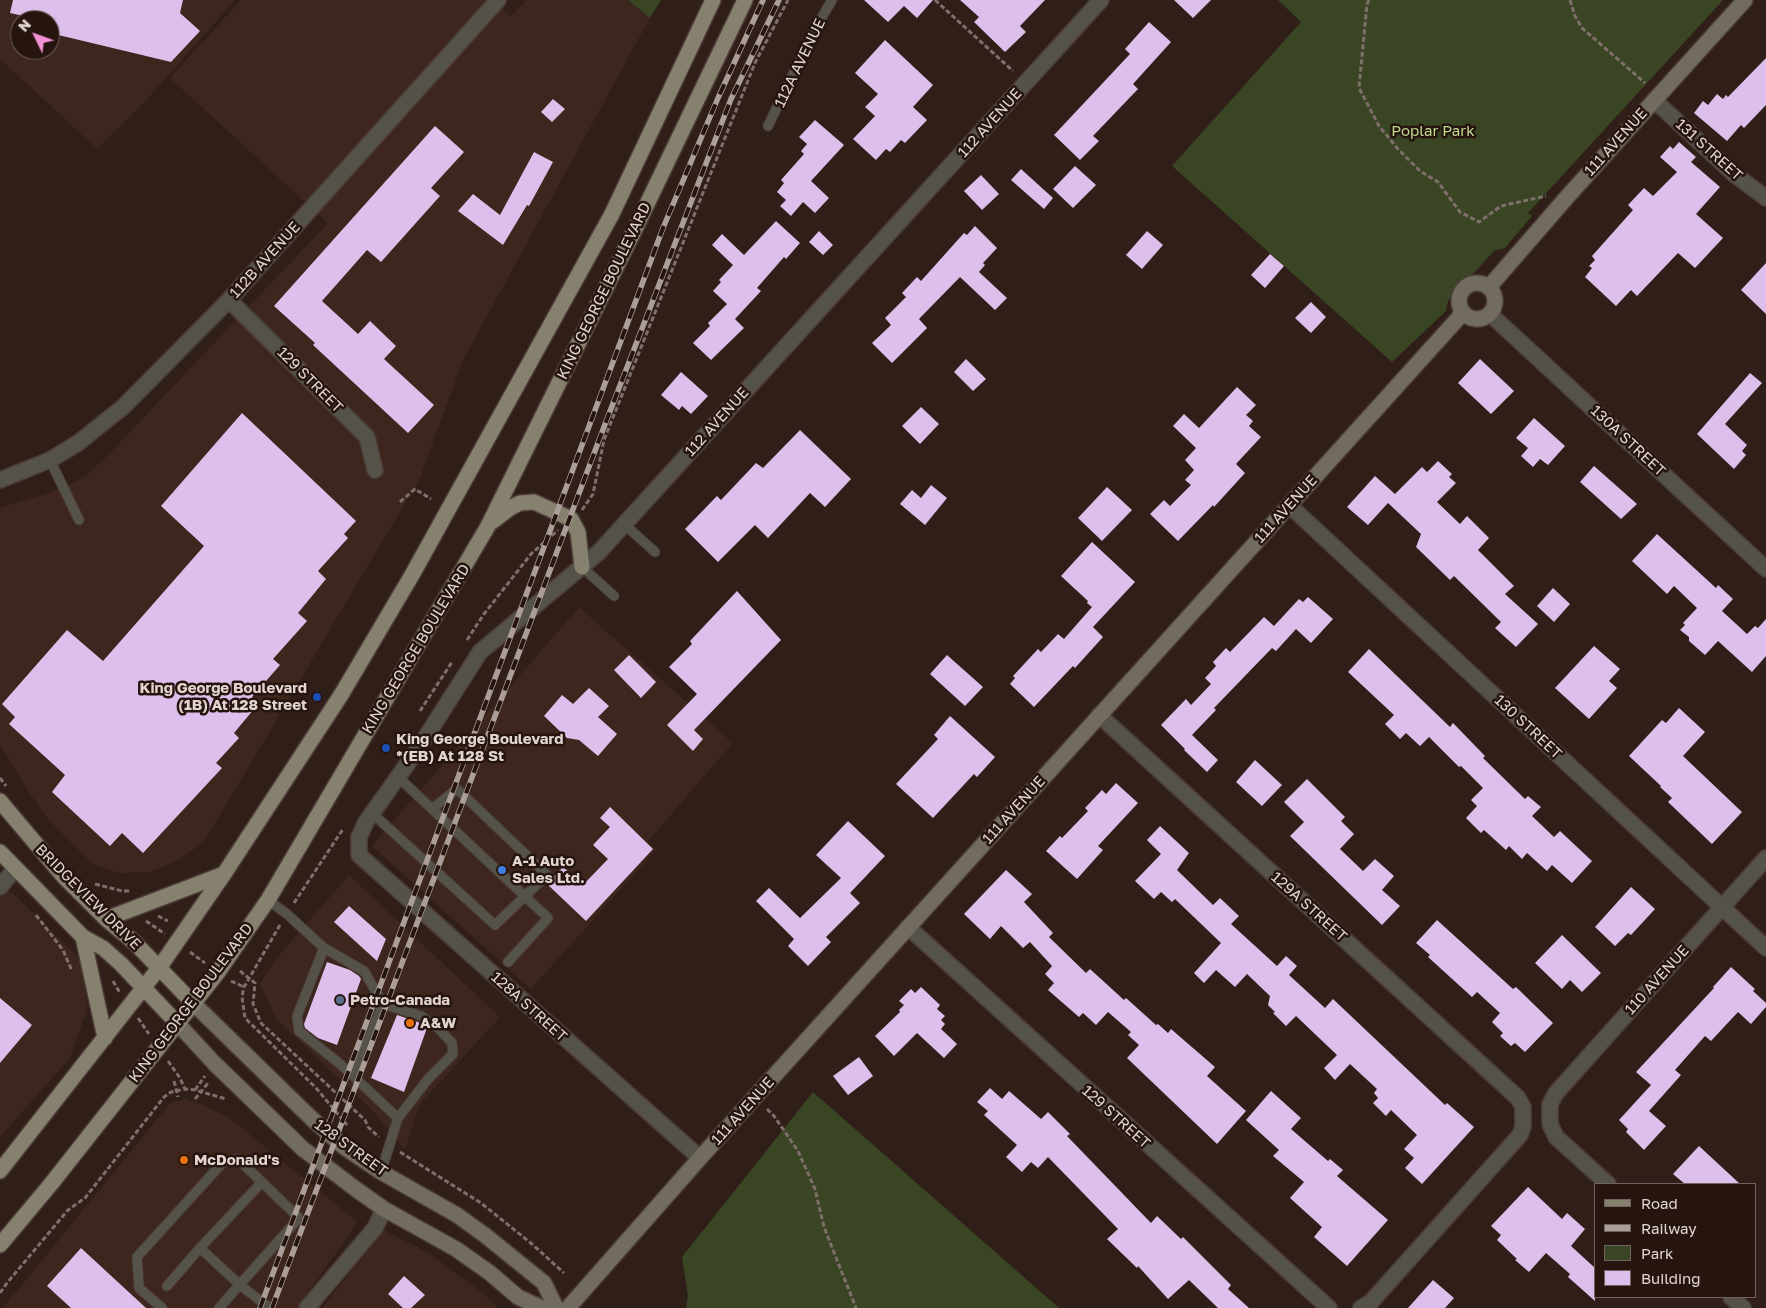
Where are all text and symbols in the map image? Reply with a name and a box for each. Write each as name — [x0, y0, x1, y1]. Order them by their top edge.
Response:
north arrow — [10, 10, 60, 60]
text: N — [14, 16, 34, 35]
street label: 112A AVENUE — [771, 16, 829, 110]
street label: 112 AVENUE — [954, 85, 1026, 161]
street label: 111 AVENUE — [1581, 104, 1651, 180]
street label: 131 STREET — [1672, 115, 1746, 185]
park label: Poplar Park — [1391, 122, 1475, 140]
street label: KING GEORGE BOULEVARD — [553, 200, 655, 382]
street label: 112B AVENUE — [226, 218, 304, 302]
street label: 129 STREET — [273, 343, 347, 417]
street label: 112 AVENUE — [681, 384, 753, 460]
street label: 130A STREET — [1587, 402, 1669, 480]
street label: 111 AVENUE — [1251, 471, 1321, 547]
street label: KING GEORGE BOULEVARD — [358, 561, 474, 737]
place label: King George Boulevard (1B) At 128 Street — [140, 679, 307, 714]
marker: King George Boulevard (1B) At 128 Street — [311, 691, 323, 703]
street label: 130 STREET — [1490, 691, 1566, 763]
place label: King George Boulevard *(EB) At 128 St — [396, 730, 563, 765]
marker: King George Boulevard *(EB) At 128 St — [380, 742, 392, 754]
street label: 111 AVENUE — [979, 772, 1049, 848]
street label: BRIDGEVIEW DRIVE — [31, 840, 145, 954]
place label: A-1 Auto Sales Ltd. — [512, 852, 585, 887]
marker: A-1 Auto Sales Ltd. — [496, 864, 508, 876]
street label: 129A STREET — [1267, 868, 1351, 946]
street label: KING GEORGE BOULEVARD — [125, 920, 257, 1086]
street label: 110 AVENUE — [1621, 942, 1693, 1018]
street label: 128A STREET — [487, 968, 571, 1046]
place label: Petro-Canada — [350, 991, 450, 1009]
marker: Petro-Canada — [334, 994, 346, 1006]
place label: A&W — [420, 1014, 456, 1032]
marker: A&W — [404, 1017, 416, 1029]
street label: 111 AVENUE — [708, 1073, 778, 1149]
street label: 129 STREET — [1078, 1082, 1154, 1152]
street label: 128 STREET — [311, 1116, 391, 1180]
place label: McDonald's — [194, 1151, 280, 1169]
marker: McDonald's — [178, 1154, 190, 1166]
legend — [1594, 1183, 1756, 1298]
text: Road — [1641, 1194, 1678, 1212]
text: Railway — [1641, 1219, 1697, 1237]
text: Park — [1641, 1244, 1673, 1262]
text: Building — [1641, 1269, 1701, 1287]

